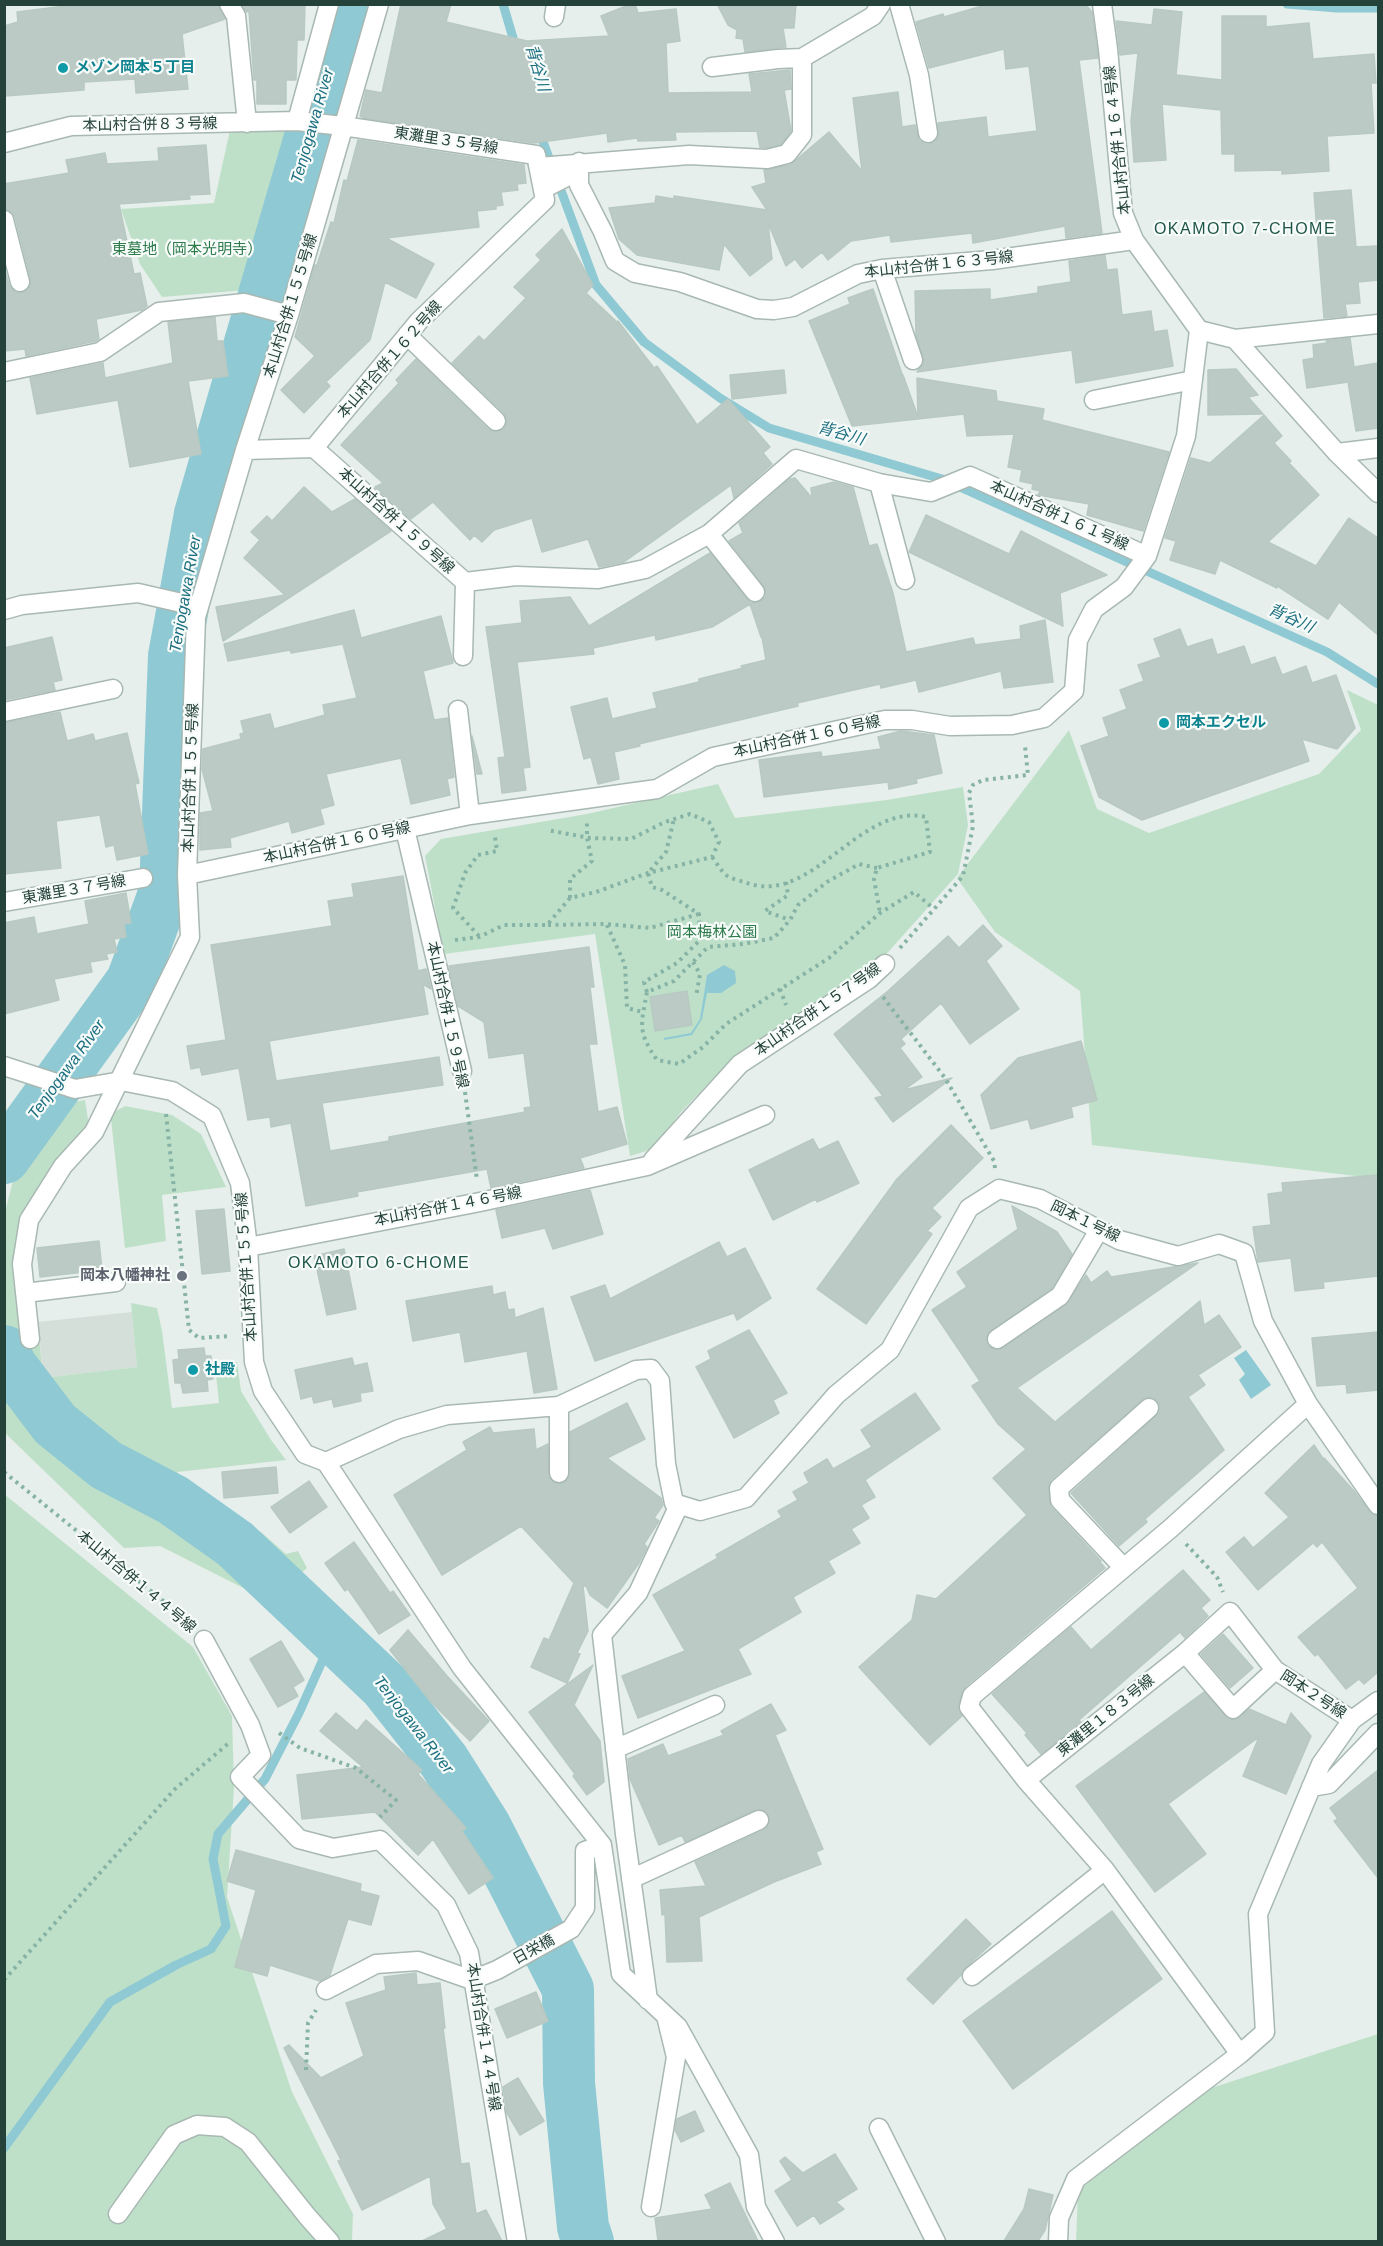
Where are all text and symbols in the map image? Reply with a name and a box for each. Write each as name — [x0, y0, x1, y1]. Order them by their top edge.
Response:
water label: 背谷川 — [521, 42, 553, 94]
place label: メゾン岡本５丁目 — [75, 59, 195, 77]
marker: メゾン岡本５丁目 — [56, 61, 70, 75]
street label: 本山村合併１６４号線 — [1101, 64, 1135, 216]
water label: Tenjogawa River — [287, 66, 339, 186]
street label: 本山村合併８３号線 — [82, 115, 218, 135]
street label: 東灘里３５号線 — [393, 124, 499, 158]
district label: OKAMOTO 7-CHOME — [1154, 220, 1336, 240]
street label: 本山村合併１５５号線 — [260, 232, 322, 380]
park label: 東墓地（岡本光明寺） — [112, 241, 262, 259]
street label: 本山村合併１６３号線 — [863, 248, 1015, 282]
street label: 本山村合併１６２号線 — [334, 297, 446, 423]
water label: 背谷川 — [815, 418, 867, 450]
street label: 本山村合併１５９号線 — [334, 464, 458, 578]
street label: 本山村合併１６１号線 — [987, 477, 1131, 555]
water label: Tenjogawa River — [166, 534, 206, 654]
water label: 背谷川 — [1265, 600, 1317, 638]
street label: 本山村合併１５５号線 — [179, 703, 203, 853]
street label: 本山村合併１６０号線 — [732, 713, 882, 761]
place label: 岡本エクセル — [1176, 714, 1266, 732]
marker: 岡本エクセル — [1157, 716, 1171, 730]
street label: 本山村合併１６０号線 — [262, 819, 412, 867]
street label: 東灘里３７号線 — [21, 872, 127, 908]
park label: 岡本梅林公園 — [667, 924, 757, 942]
street label: 本山村合併１５９号線 — [423, 940, 471, 1090]
street label: 本山村合併１５７号線 — [751, 960, 885, 1060]
water label: Tenjogawa River — [24, 1016, 110, 1124]
street label: 本山村合併１４６号線 — [373, 1184, 523, 1230]
street label: 本山村合併１５５号線 — [233, 1192, 261, 1342]
street label: 岡本１号線 — [1047, 1197, 1123, 1247]
district label: OKAMOTO 6-CHOME — [288, 1254, 470, 1274]
place label: 岡本八幡神社 — [80, 1267, 170, 1285]
marker: 岡本八幡神社 — [175, 1269, 189, 1283]
place label: 社殿 — [205, 1361, 235, 1379]
marker: 社殿 — [186, 1363, 200, 1377]
street label: 本山村合併１４４号線 — [73, 1527, 199, 1637]
street label: 岡本２号線 — [1277, 1667, 1349, 1723]
street label: 東灘里１８３号線 — [1054, 1671, 1158, 1761]
water label: Tenjogawa River — [369, 1672, 457, 1778]
street label: 日栄橋 — [510, 1931, 558, 1969]
street label: 本山村合併１４４号線 — [462, 1962, 504, 2112]

